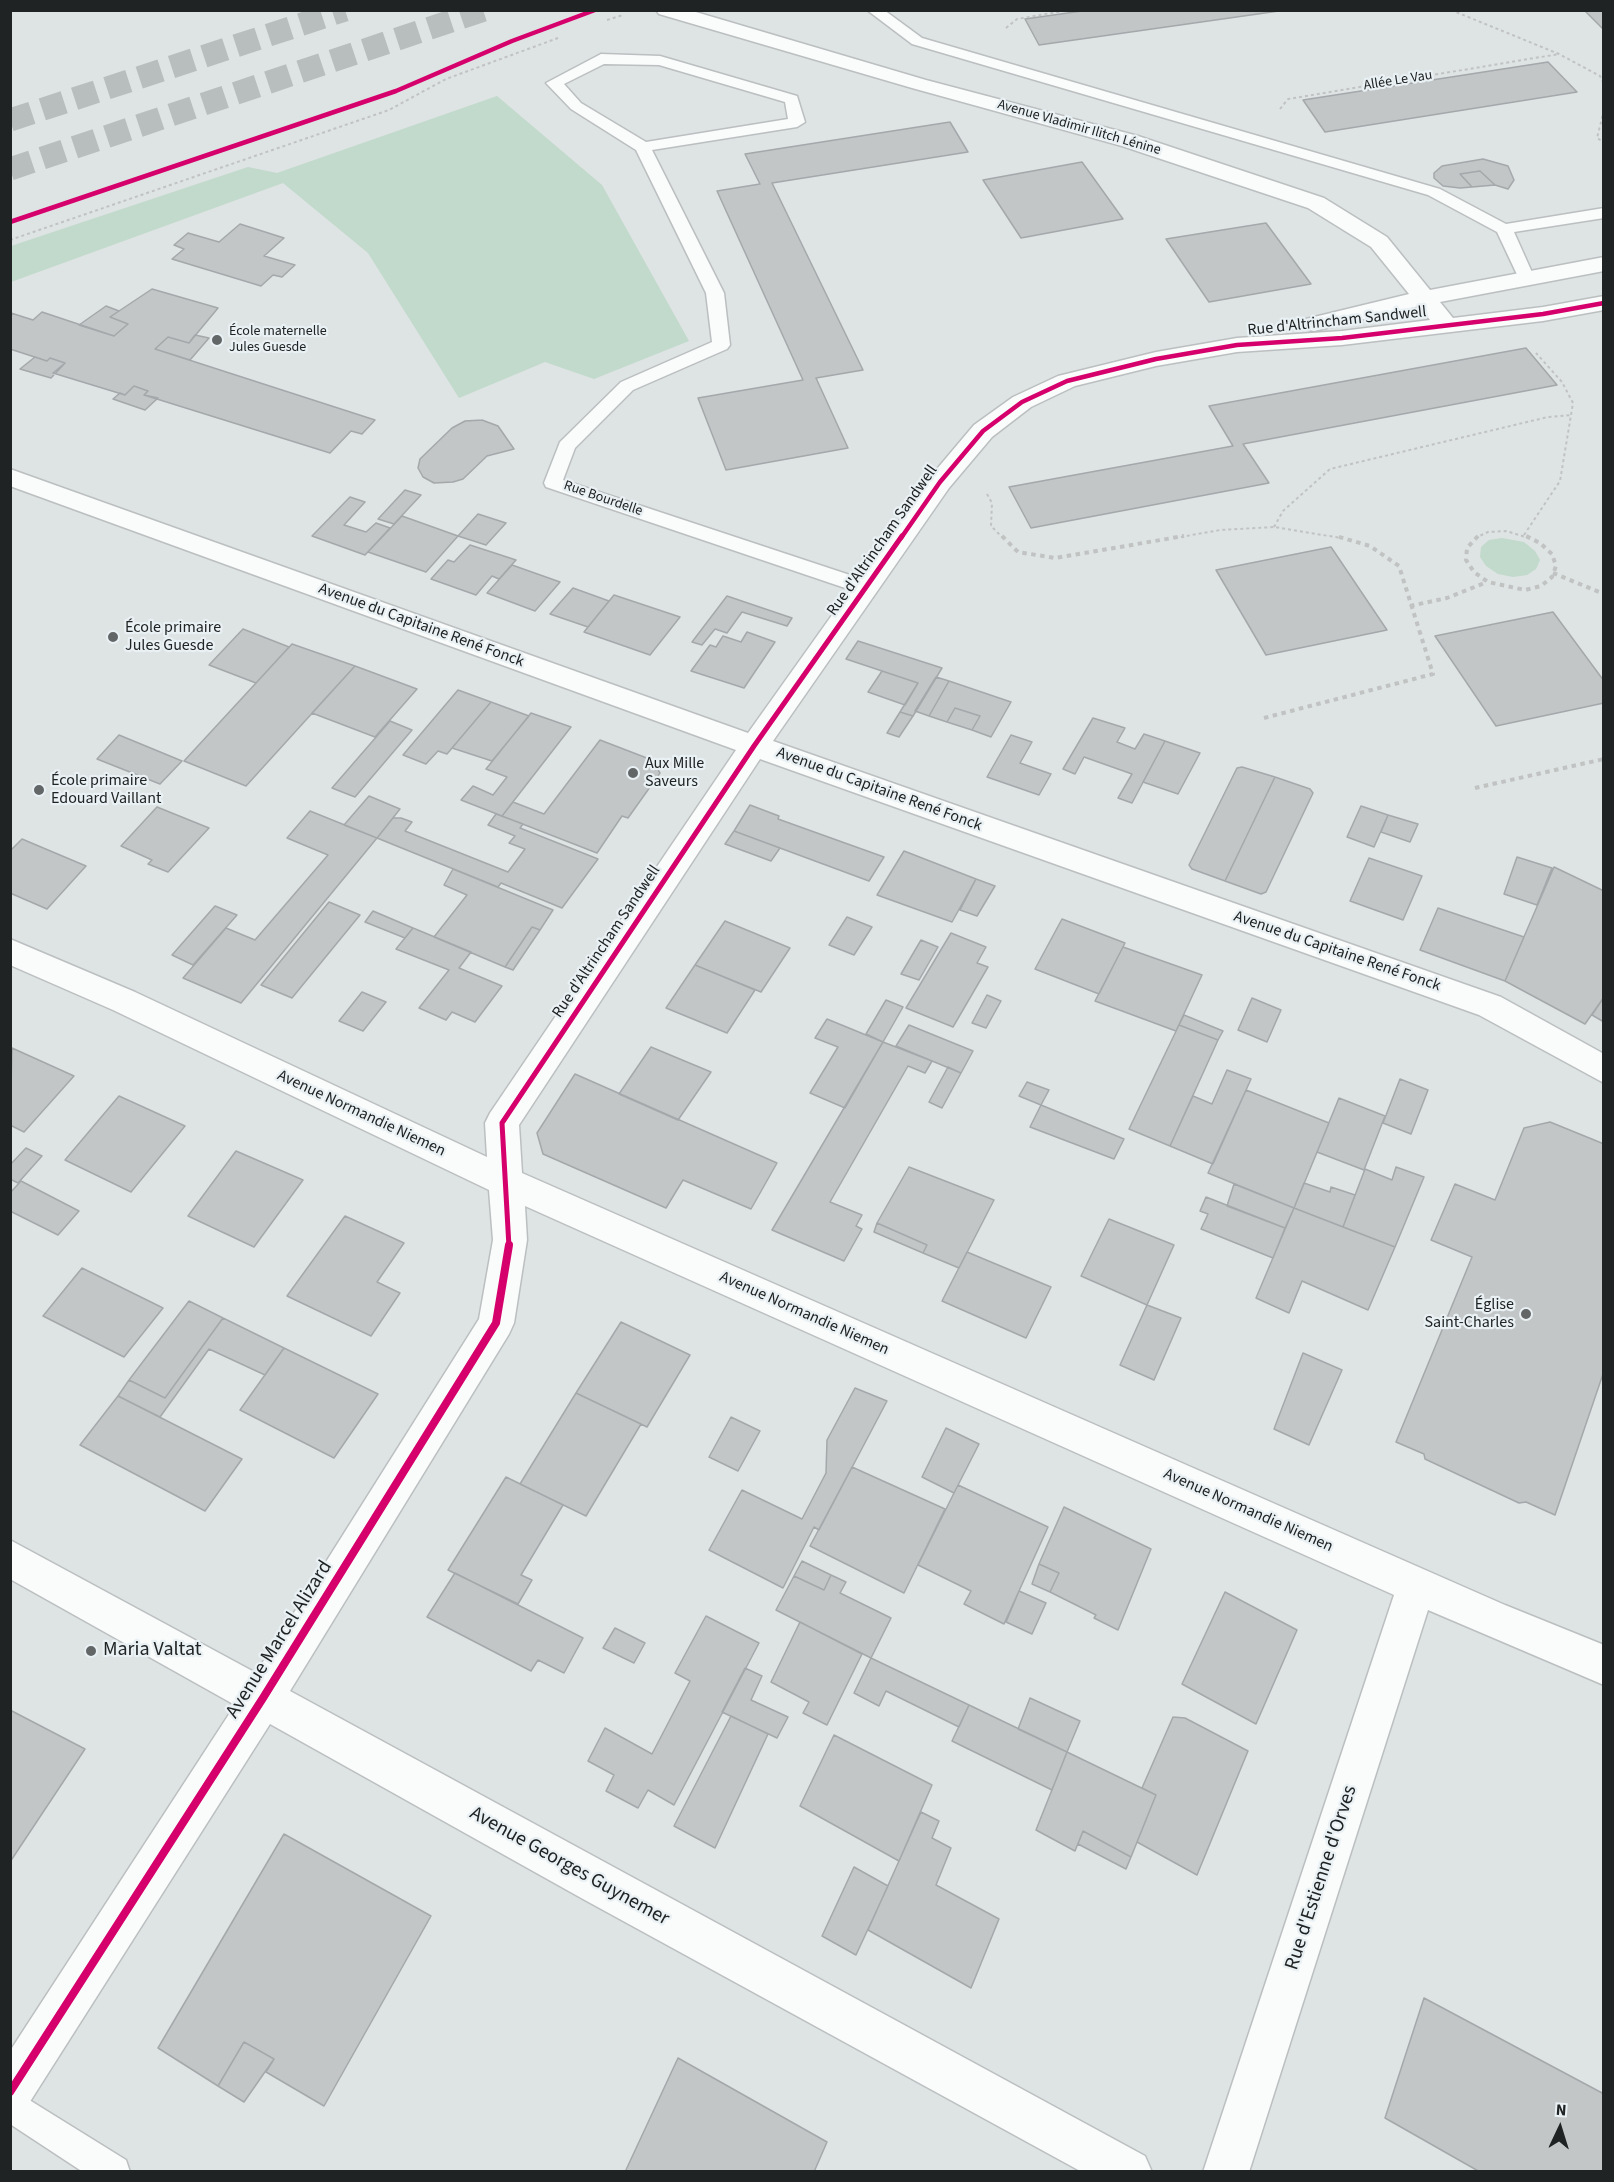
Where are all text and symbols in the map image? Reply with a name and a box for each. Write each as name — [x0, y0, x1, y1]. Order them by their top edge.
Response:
street label: Allée Le Vau — [1362, 67, 1434, 95]
street label: Avenue Vladimir Ilitch Lénine — [995, 97, 1163, 159]
street label: Rue d'Altrincham Sandwell — [1247, 303, 1427, 341]
place label: École maternelle Jules Guesde — [229, 324, 327, 356]
marker: École maternelle Jules Guesde — [210, 333, 224, 347]
street label: Rue d'Altrincham Sandwell — [824, 462, 942, 620]
street label: Rue Bourdelle — [561, 478, 645, 520]
street label: Avenue du Capitaine René Fonck — [316, 580, 526, 672]
place label: École primaire Jules Guesde — [125, 618, 221, 656]
marker: École primaire Jules Guesde — [106, 630, 120, 644]
street label: Avenue du Capitaine René Fonck — [774, 744, 984, 836]
place label: Aux Mille Saveurs — [645, 754, 704, 792]
marker: Aux Mille Saveurs — [626, 766, 640, 780]
place label: École primaire Edouard Vaillant — [51, 771, 161, 809]
marker: École primaire Edouard Vaillant — [32, 783, 46, 797]
street label: Rue d'Altrincham Sandwell — [549, 862, 665, 1022]
street label: Avenue du Capitaine René Fonck — [1231, 908, 1443, 996]
street label: Avenue Normandie Niemen — [274, 1067, 448, 1161]
street label: Avenue Normandie Niemen — [716, 1268, 892, 1360]
place label: Église Saint-Charles — [1425, 1295, 1514, 1333]
marker: Église Saint-Charles — [1519, 1307, 1533, 1321]
street label: Avenue Normandie Niemen — [1160, 1465, 1336, 1557]
street label: Avenue Marcel Alizard — [222, 1557, 338, 1723]
place label: Maria Valtat — [103, 1639, 201, 1663]
marker: Maria Valtat — [84, 1644, 98, 1658]
street label: Rue d'Estienne d'Orves — [1281, 1783, 1363, 1973]
street label: Avenue Georges Guynemer — [465, 1802, 673, 1932]
north arrow — [1530, 2098, 1590, 2158]
text: N — [1555, 2099, 1567, 2121]

